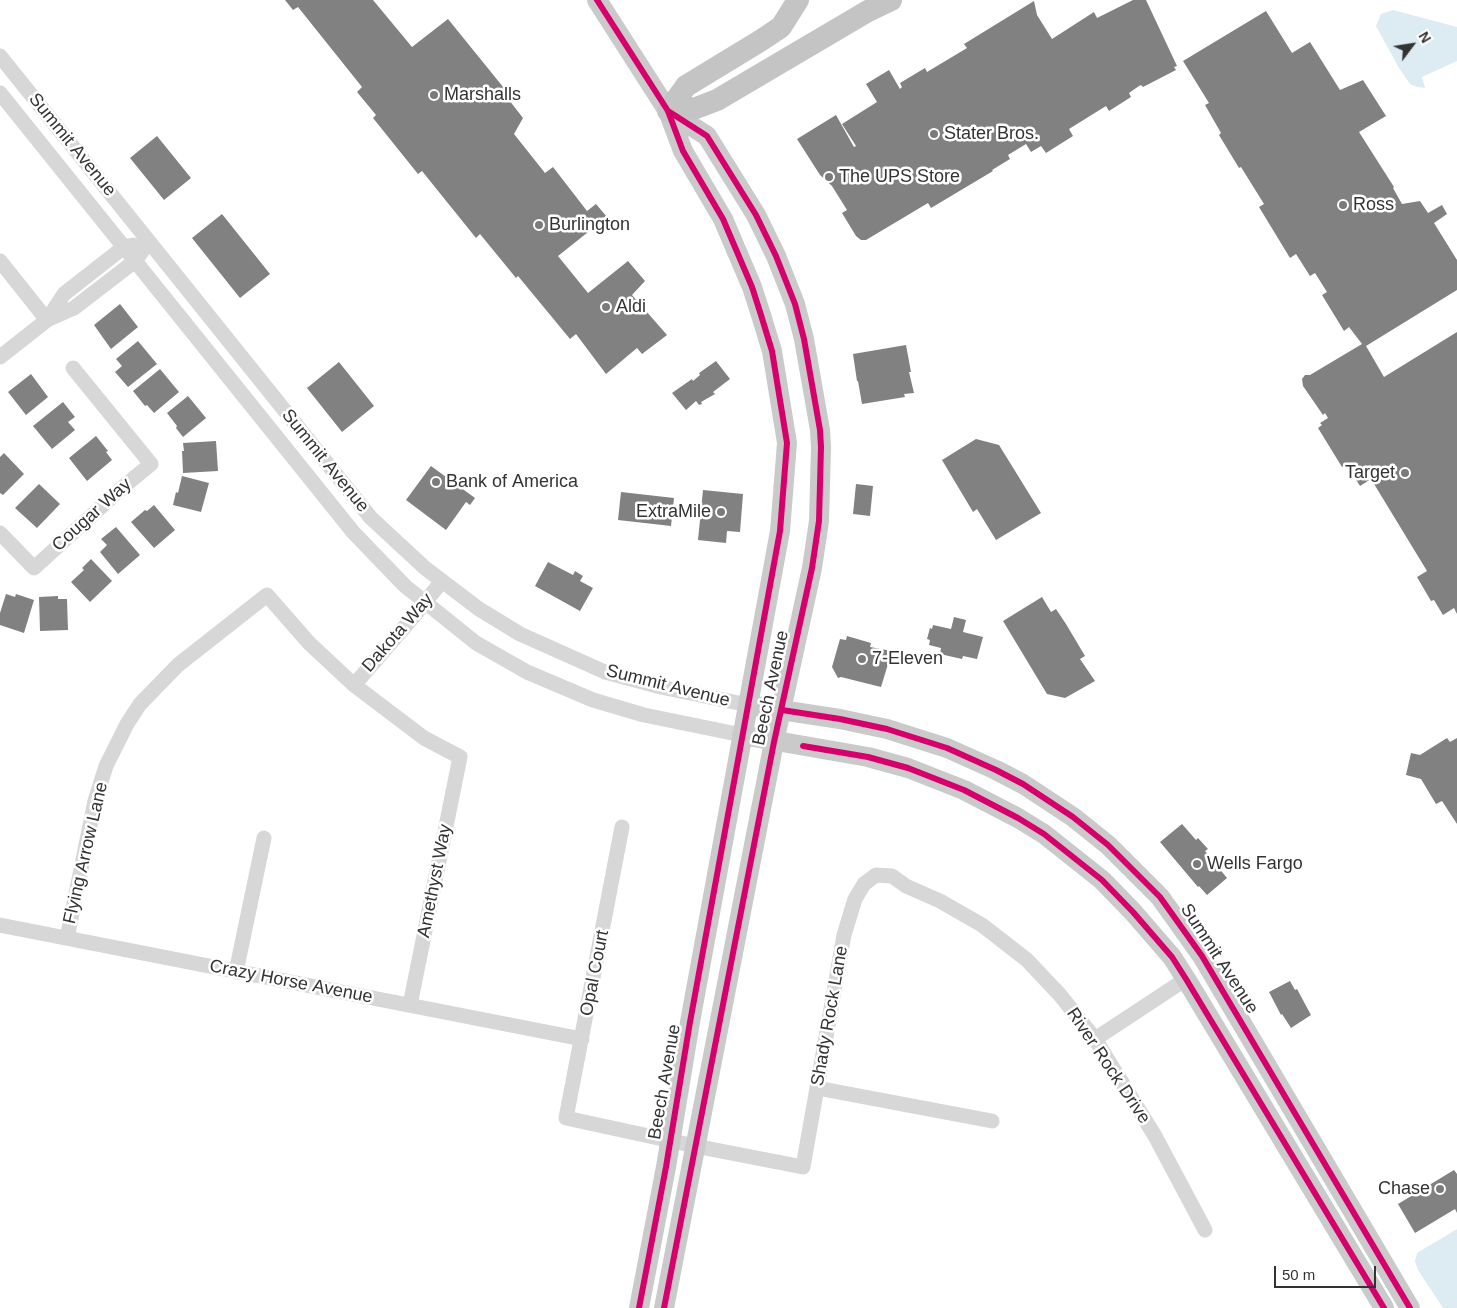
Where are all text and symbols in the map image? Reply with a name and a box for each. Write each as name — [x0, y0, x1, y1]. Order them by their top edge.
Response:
north arrow — [1387, 20, 1437, 70]
text: N — [1415, 29, 1434, 46]
place label: Marshalls — [444, 84, 521, 106]
street label: Summit Avenue — [24, 89, 120, 201]
marker: Marshalls — [428, 89, 440, 101]
place label: Stater Bros. — [944, 123, 1039, 145]
marker: Stater Bros. — [928, 128, 940, 140]
place label: The UPS Store — [839, 166, 960, 188]
marker: The UPS Store — [823, 171, 835, 183]
place label: Ross — [1353, 194, 1394, 216]
marker: Ross — [1337, 199, 1349, 211]
place label: Burlington — [549, 214, 630, 236]
marker: Burlington — [533, 219, 545, 231]
place label: Aldi — [616, 296, 646, 318]
marker: Aldi — [600, 301, 612, 313]
street label: Summit Avenue — [277, 405, 373, 517]
place label: Target — [1345, 462, 1395, 484]
marker: Target — [1399, 467, 1411, 479]
place label: Bank of America — [446, 471, 578, 493]
street label: Cougar Way — [48, 474, 136, 556]
marker: Bank of America — [430, 476, 442, 488]
place label: ExtraMile — [636, 501, 711, 523]
marker: ExtraMile — [715, 506, 727, 518]
street label: Dakota Way — [358, 589, 438, 677]
street label: Beech Avenue — [748, 629, 794, 747]
place label: 7-Eleven — [872, 648, 943, 670]
marker: 7-Eleven — [856, 653, 868, 665]
street label: Summit Avenue — [604, 660, 732, 712]
street label: Flying Arrow Lane — [59, 780, 113, 926]
street label: Amethyst Way — [413, 822, 457, 940]
place label: Wells Fargo — [1207, 853, 1303, 875]
marker: Wells Fargo — [1191, 858, 1203, 870]
street label: Summit Avenue — [1175, 900, 1263, 1018]
street label: Opal Court — [576, 928, 614, 1018]
street label: Shady Rock Lane — [807, 944, 853, 1088]
street label: Crazy Horse Avenue — [208, 956, 374, 1008]
street label: River Rock Drive — [1061, 1004, 1155, 1128]
street label: Beech Avenue — [644, 1023, 686, 1141]
place label: Chase — [1378, 1178, 1430, 1200]
marker: Chase — [1434, 1183, 1446, 1195]
scale bar — [1277, 1256, 1380, 1288]
text: 50 m — [1282, 1266, 1315, 1283]

